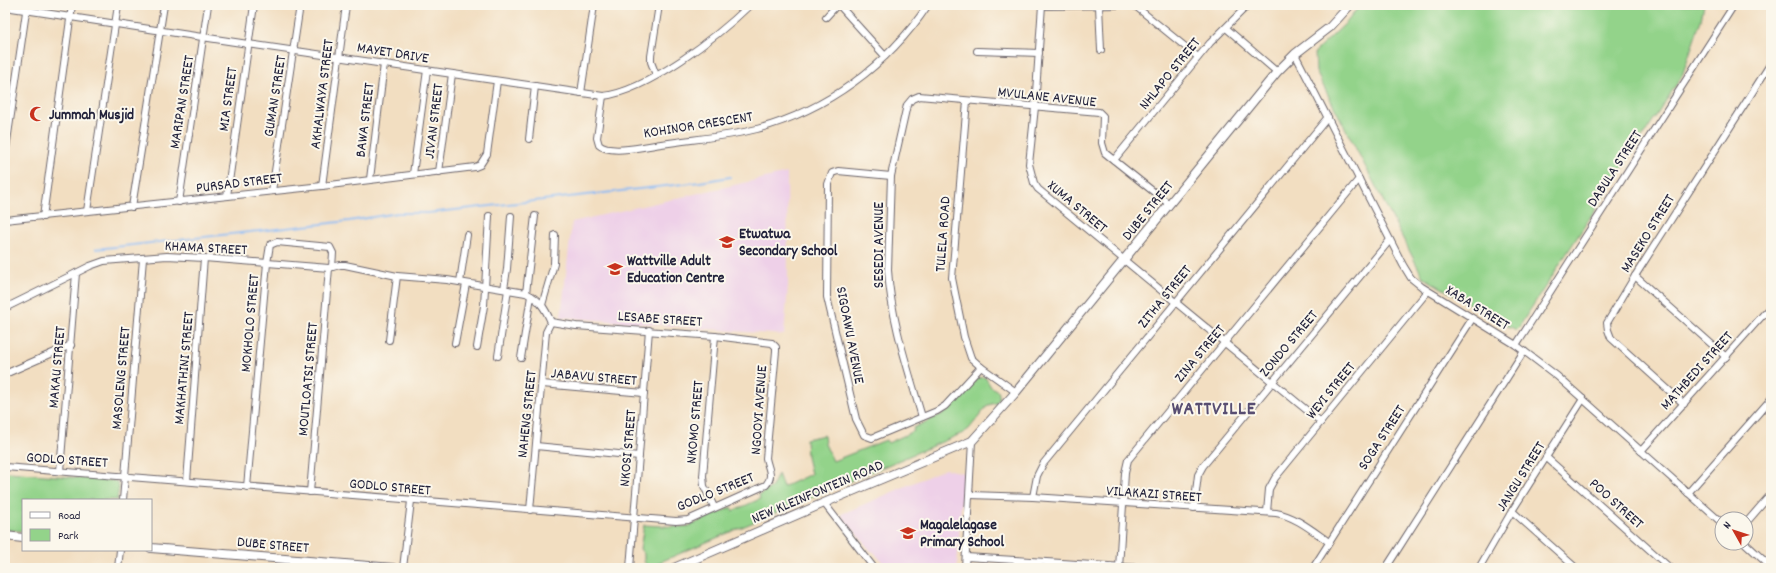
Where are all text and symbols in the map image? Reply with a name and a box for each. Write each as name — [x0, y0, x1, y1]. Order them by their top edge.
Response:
street label: NHLAPO STREET — [1134, 33, 1207, 115]
street label: MAYET DRIVE — [355, 37, 430, 71]
street label: AKHALWAYA STREET — [305, 38, 341, 150]
street label: MARIPAN STREET — [165, 54, 201, 151]
street label: GUMAN STREET — [259, 54, 293, 139]
street label: MIA STREET — [214, 66, 244, 133]
street label: BAWA STREET — [350, 82, 381, 159]
street label: JIVAN STREET — [419, 82, 451, 160]
street label: MVULANE AVENUE — [996, 82, 1097, 114]
mosque icon: Jummah Musjid — [28, 105, 46, 123]
place label: Jummah Musjid — [49, 105, 134, 127]
street label: KOHINOR CRESCENT — [642, 106, 755, 145]
street label: DABULA STREET — [1583, 126, 1649, 212]
street label: PURSAD STREET — [195, 168, 284, 200]
street label: XUMA STREET — [1042, 176, 1112, 239]
street label: DUBE STREET — [1117, 176, 1180, 246]
street label: MASEKO STREET — [1616, 191, 1682, 278]
street label: TULELA ROAD — [930, 195, 958, 273]
street label: SESEDI AVENUE — [869, 202, 891, 288]
place label: Etwatwa Secondary School — [739, 224, 838, 263]
school or university icon: Etwatwa Secondary School — [718, 233, 736, 251]
street label: KHAMA STREET — [164, 236, 248, 262]
place label: Wattville Adult Education Centre — [627, 251, 725, 290]
school or university icon: Wattville Adult Education Centre — [606, 260, 624, 278]
street label: ZITHA STREET — [1133, 261, 1198, 334]
street label: MOKHOLO STREET — [236, 273, 266, 373]
street label: XABA STREET — [1441, 280, 1513, 337]
street label: SIGOAWU AVENUE — [829, 285, 869, 386]
street label: LESABE STREET — [617, 306, 703, 334]
street label: ZONDO STREET — [1255, 306, 1324, 383]
street label: MAKHATHINI STREET — [169, 311, 201, 425]
street label: ZINA STREET — [1170, 320, 1231, 388]
street label: MOUTLOATSI STREET — [293, 322, 325, 437]
street label: MAKAU STREET — [43, 325, 73, 409]
street label: MASOLENG STREET — [107, 326, 137, 430]
street label: MATHBEDI STREET — [1656, 327, 1739, 416]
street label: WEYI STREET — [1301, 358, 1362, 425]
street label: JABAVU STREET — [550, 363, 638, 393]
street label: NGOOYI AVENUE — [746, 365, 774, 456]
street label: NAHENG STREET — [512, 369, 544, 459]
street label: NKOMO STREET — [681, 380, 711, 465]
district label: WATTVILLE — [1172, 397, 1256, 424]
street label: SOGA STREET — [1353, 401, 1412, 475]
street label: NKOSI STREET — [615, 409, 643, 488]
street label: JANGU STREET — [1491, 438, 1552, 516]
street label: GODLO STREET — [25, 447, 108, 475]
street label: NEW KLEINFONTEIN ROAD — [749, 455, 887, 531]
street label: GODLO STREET — [674, 467, 758, 518]
street label: GODLO STREET — [348, 473, 431, 503]
street label: POO STREET — [1583, 474, 1648, 535]
street label: VILAKAZI STREET — [1105, 481, 1202, 509]
legend — [22, 499, 152, 551]
text: Road — [58, 508, 80, 525]
north arrow — [1714, 511, 1754, 551]
place label: Magalelagase Primary School — [920, 515, 1004, 554]
text: N — [1720, 518, 1736, 533]
school or university icon: Magalelagase Primary School — [899, 524, 917, 542]
text: Park — [58, 528, 79, 545]
street label: DUBE STREET — [236, 532, 310, 560]

